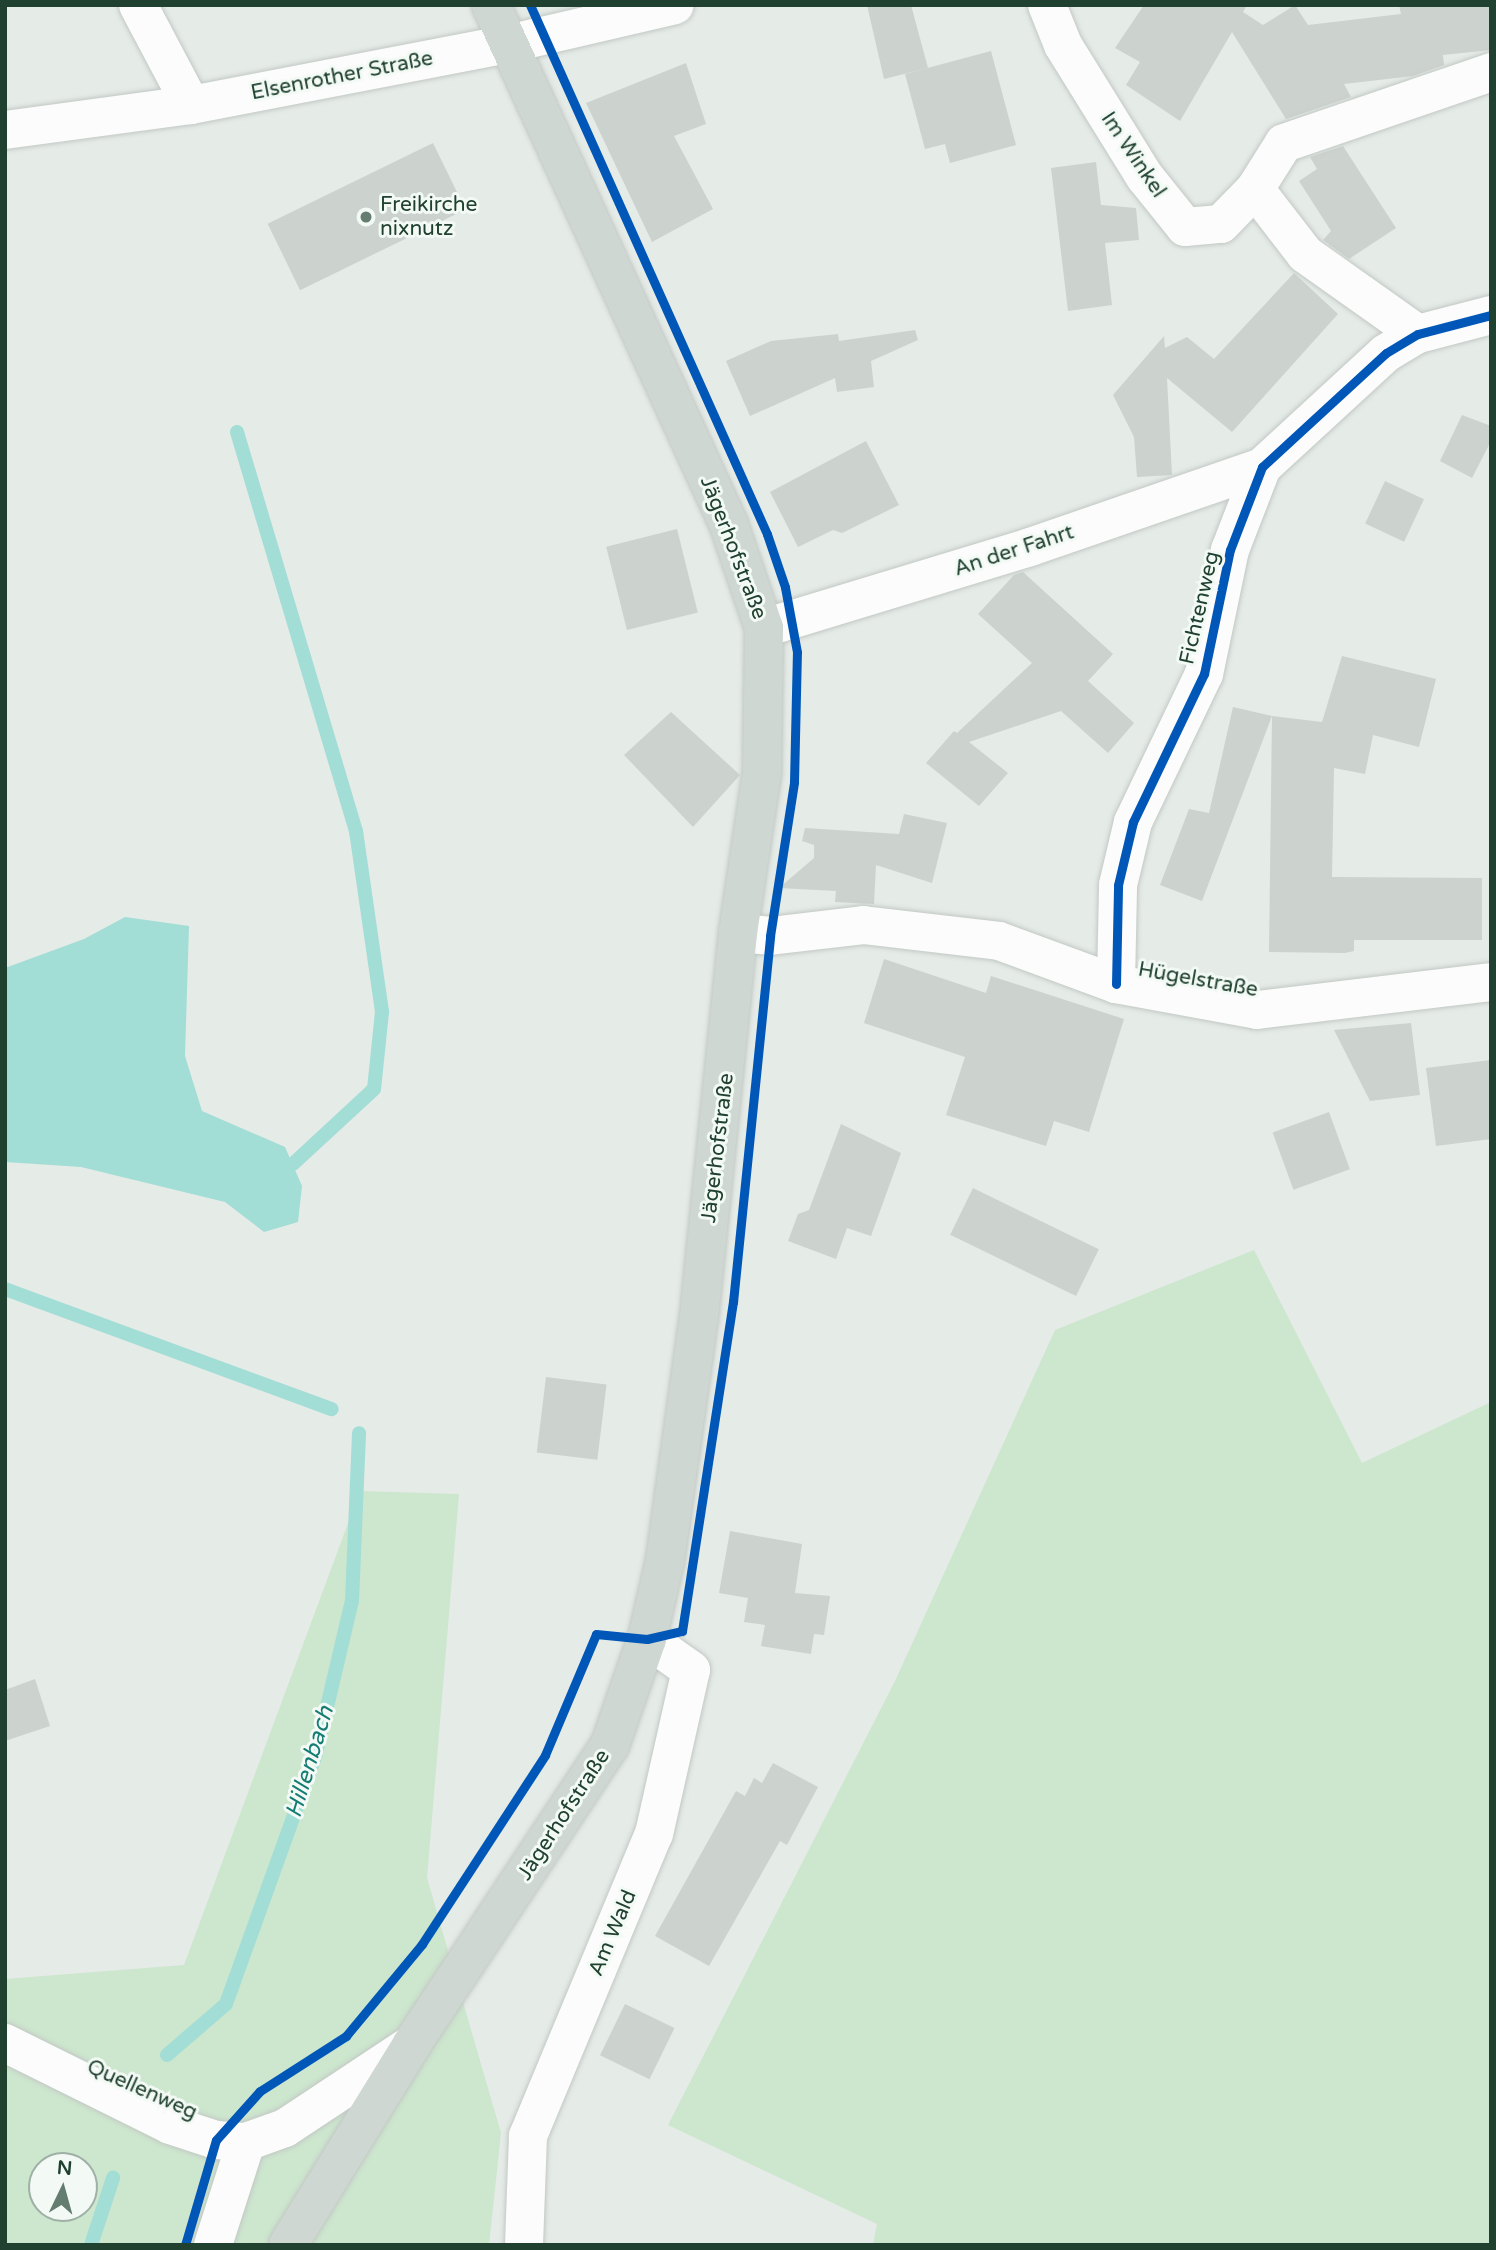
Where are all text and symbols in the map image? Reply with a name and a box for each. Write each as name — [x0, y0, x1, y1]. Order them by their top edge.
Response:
street label: Elsenrother Straße — [249, 46, 435, 106]
street label: Im Winkel — [1095, 107, 1171, 203]
place label: Freikirche nixnutz — [380, 192, 477, 242]
marker: Freikirche nixnutz — [358, 209, 374, 225]
street label: Jägerhofstraße — [694, 473, 772, 623]
street label: An der Fahrt — [951, 520, 1077, 582]
street label: Fichtenweg — [1175, 549, 1225, 667]
street label: Hügelstraße — [1136, 957, 1260, 1003]
street label: Jägerhofstraße — [696, 1072, 740, 1224]
water label: Hillenbach — [280, 1703, 340, 1821]
street label: Jägerhofstraße — [512, 1745, 616, 1885]
street label: Am Wald — [584, 1886, 642, 1980]
street label: Quellenweg — [83, 2054, 201, 2126]
north arrow — [28, 2152, 98, 2222]
text: N — [56, 2156, 73, 2180]

